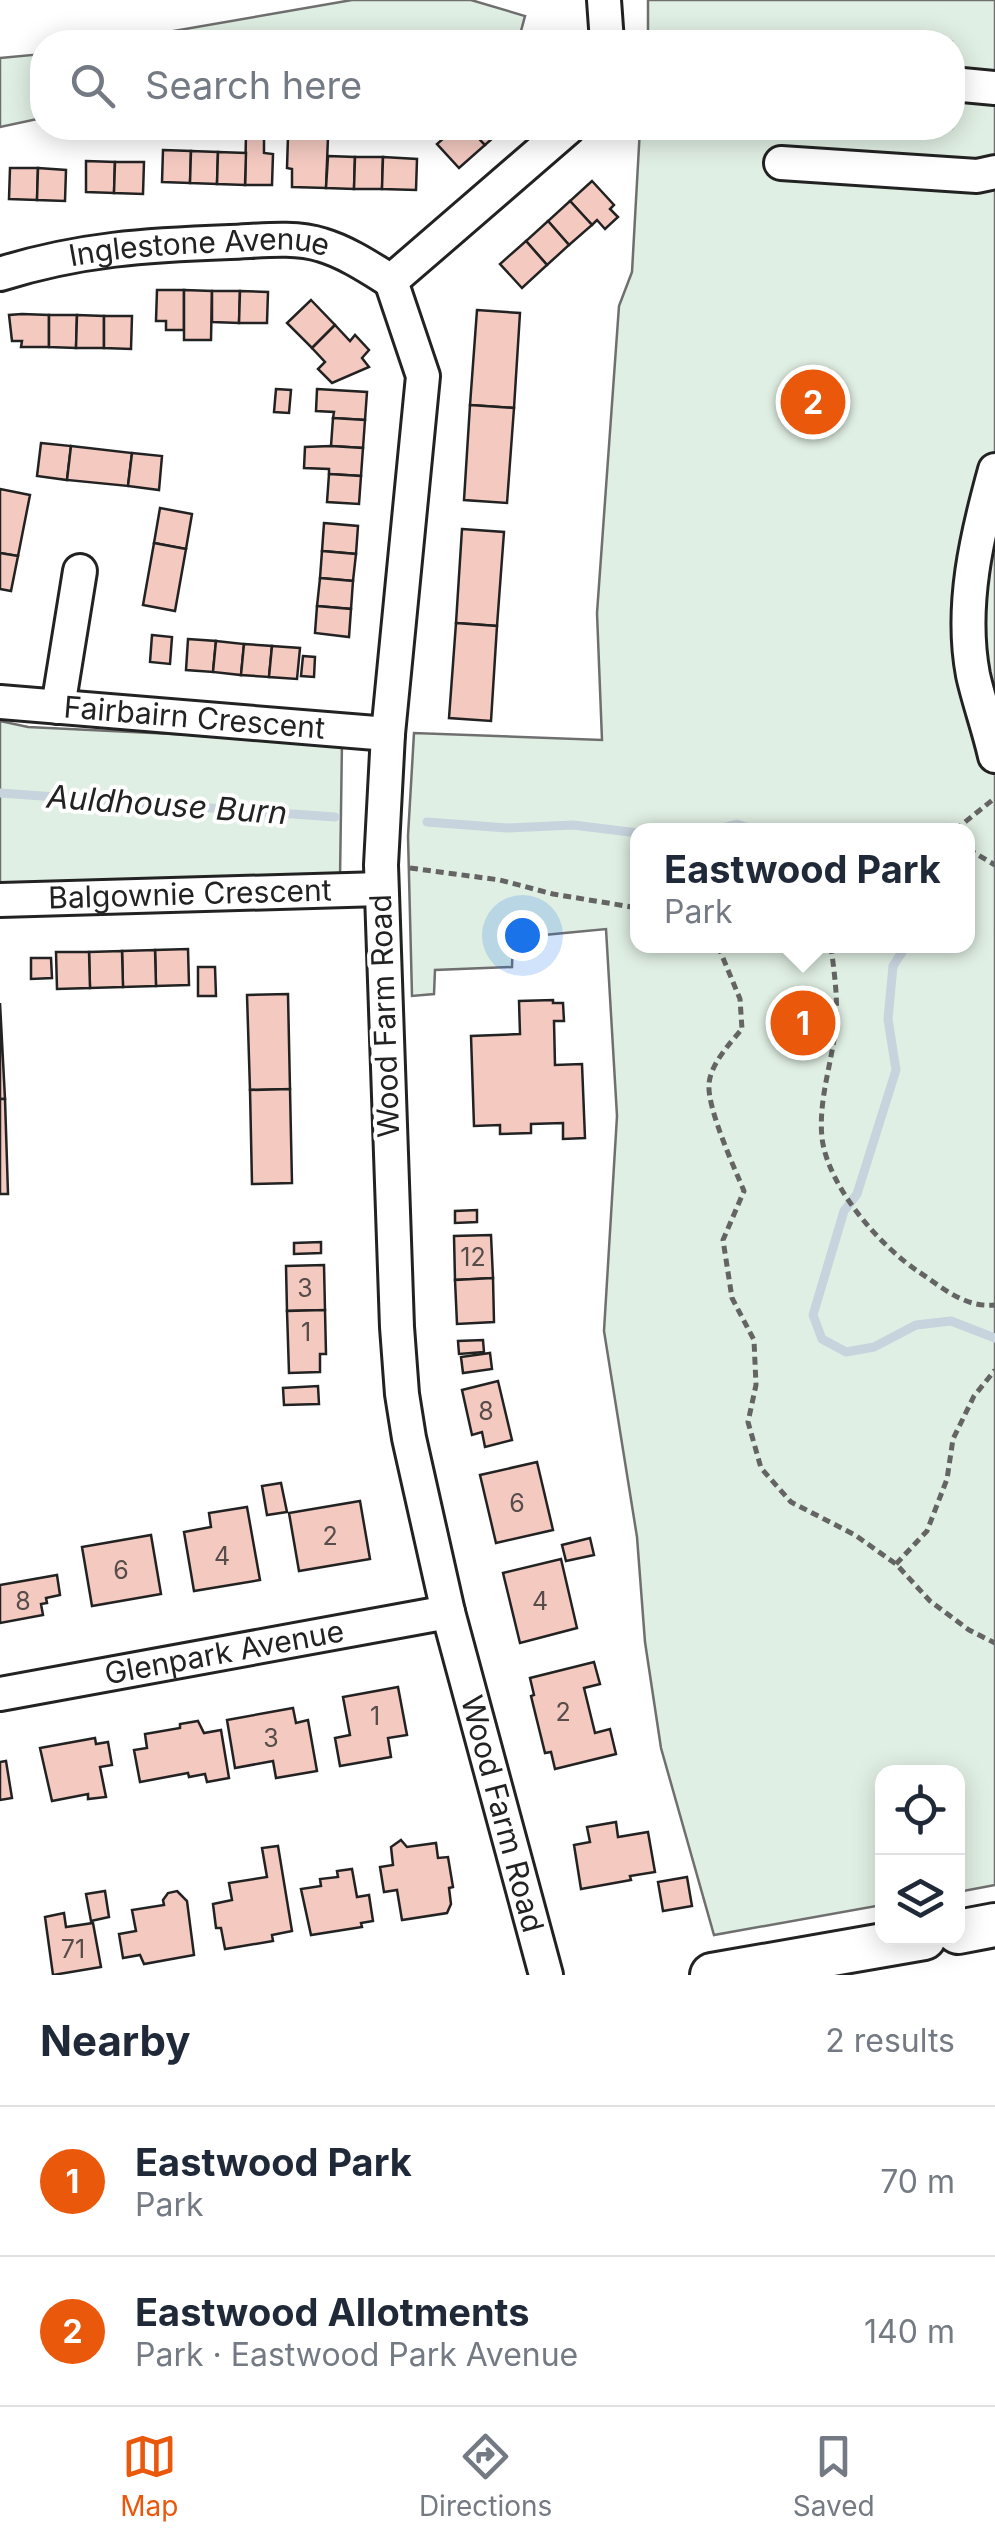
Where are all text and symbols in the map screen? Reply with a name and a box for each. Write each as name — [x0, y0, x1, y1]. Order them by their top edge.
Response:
search box — [30, 30, 965, 140]
icon: search — [65, 58, 120, 113]
text: Search here — [145, 62, 362, 108]
street label: Inglestone Avenue — [66, 221, 334, 273]
pin: 2 — [780, 364, 846, 440]
street label: Fairbairn Crescent — [62, 688, 327, 746]
water label: Auldhouse Burn — [44, 777, 289, 832]
popup — [630, 823, 975, 953]
text: Eastwood Park — [664, 846, 941, 892]
street label: Balgownie Crescent — [48, 871, 332, 916]
text: Park — [664, 892, 733, 931]
street label: Wood Farm Road — [362, 894, 406, 1138]
your location — [497, 910, 548, 961]
pin: 1 — [770, 986, 836, 1060]
house number: 12 — [460, 1242, 486, 1272]
house number: 3 — [297, 1273, 313, 1303]
house number: 1 — [301, 1317, 311, 1347]
house number: 8 — [478, 1396, 494, 1426]
house number: 6 — [509, 1488, 525, 1518]
house number: 2 — [322, 1521, 338, 1551]
house number: 4 — [214, 1541, 230, 1571]
house number: 6 — [113, 1555, 129, 1585]
house number: 8 — [15, 1586, 31, 1616]
house number: 4 — [532, 1586, 548, 1616]
street label: Glenpark Avenue — [102, 1612, 347, 1692]
street label: Wood Farm Road — [454, 1691, 552, 1936]
house number: 2 — [555, 1697, 571, 1727]
house number: 1 — [370, 1701, 380, 1731]
house number: 3 — [263, 1723, 279, 1753]
map controls — [875, 1765, 965, 1945]
button: locate — [875, 1765, 965, 1855]
button: layers — [875, 1855, 965, 1945]
house number: 71 — [61, 1934, 85, 1964]
text: Nearby — [40, 2015, 191, 2066]
text: 2 results — [825, 2021, 955, 2060]
text: Eastwood Park — [135, 2139, 412, 2185]
text: 1 — [66, 2162, 79, 2201]
text: 70 m — [880, 2162, 955, 2201]
text: Park — [135, 2185, 204, 2224]
text: Eastwood Allotments — [135, 2289, 530, 2335]
text: 2 — [62, 2312, 83, 2351]
text: 140 m — [864, 2312, 955, 2351]
text: Park · Eastwood Park Avenue — [135, 2335, 578, 2374]
tab: Map — [120, 2429, 178, 2523]
tab: Directions — [419, 2429, 552, 2523]
tab: Saved — [793, 2429, 875, 2523]

